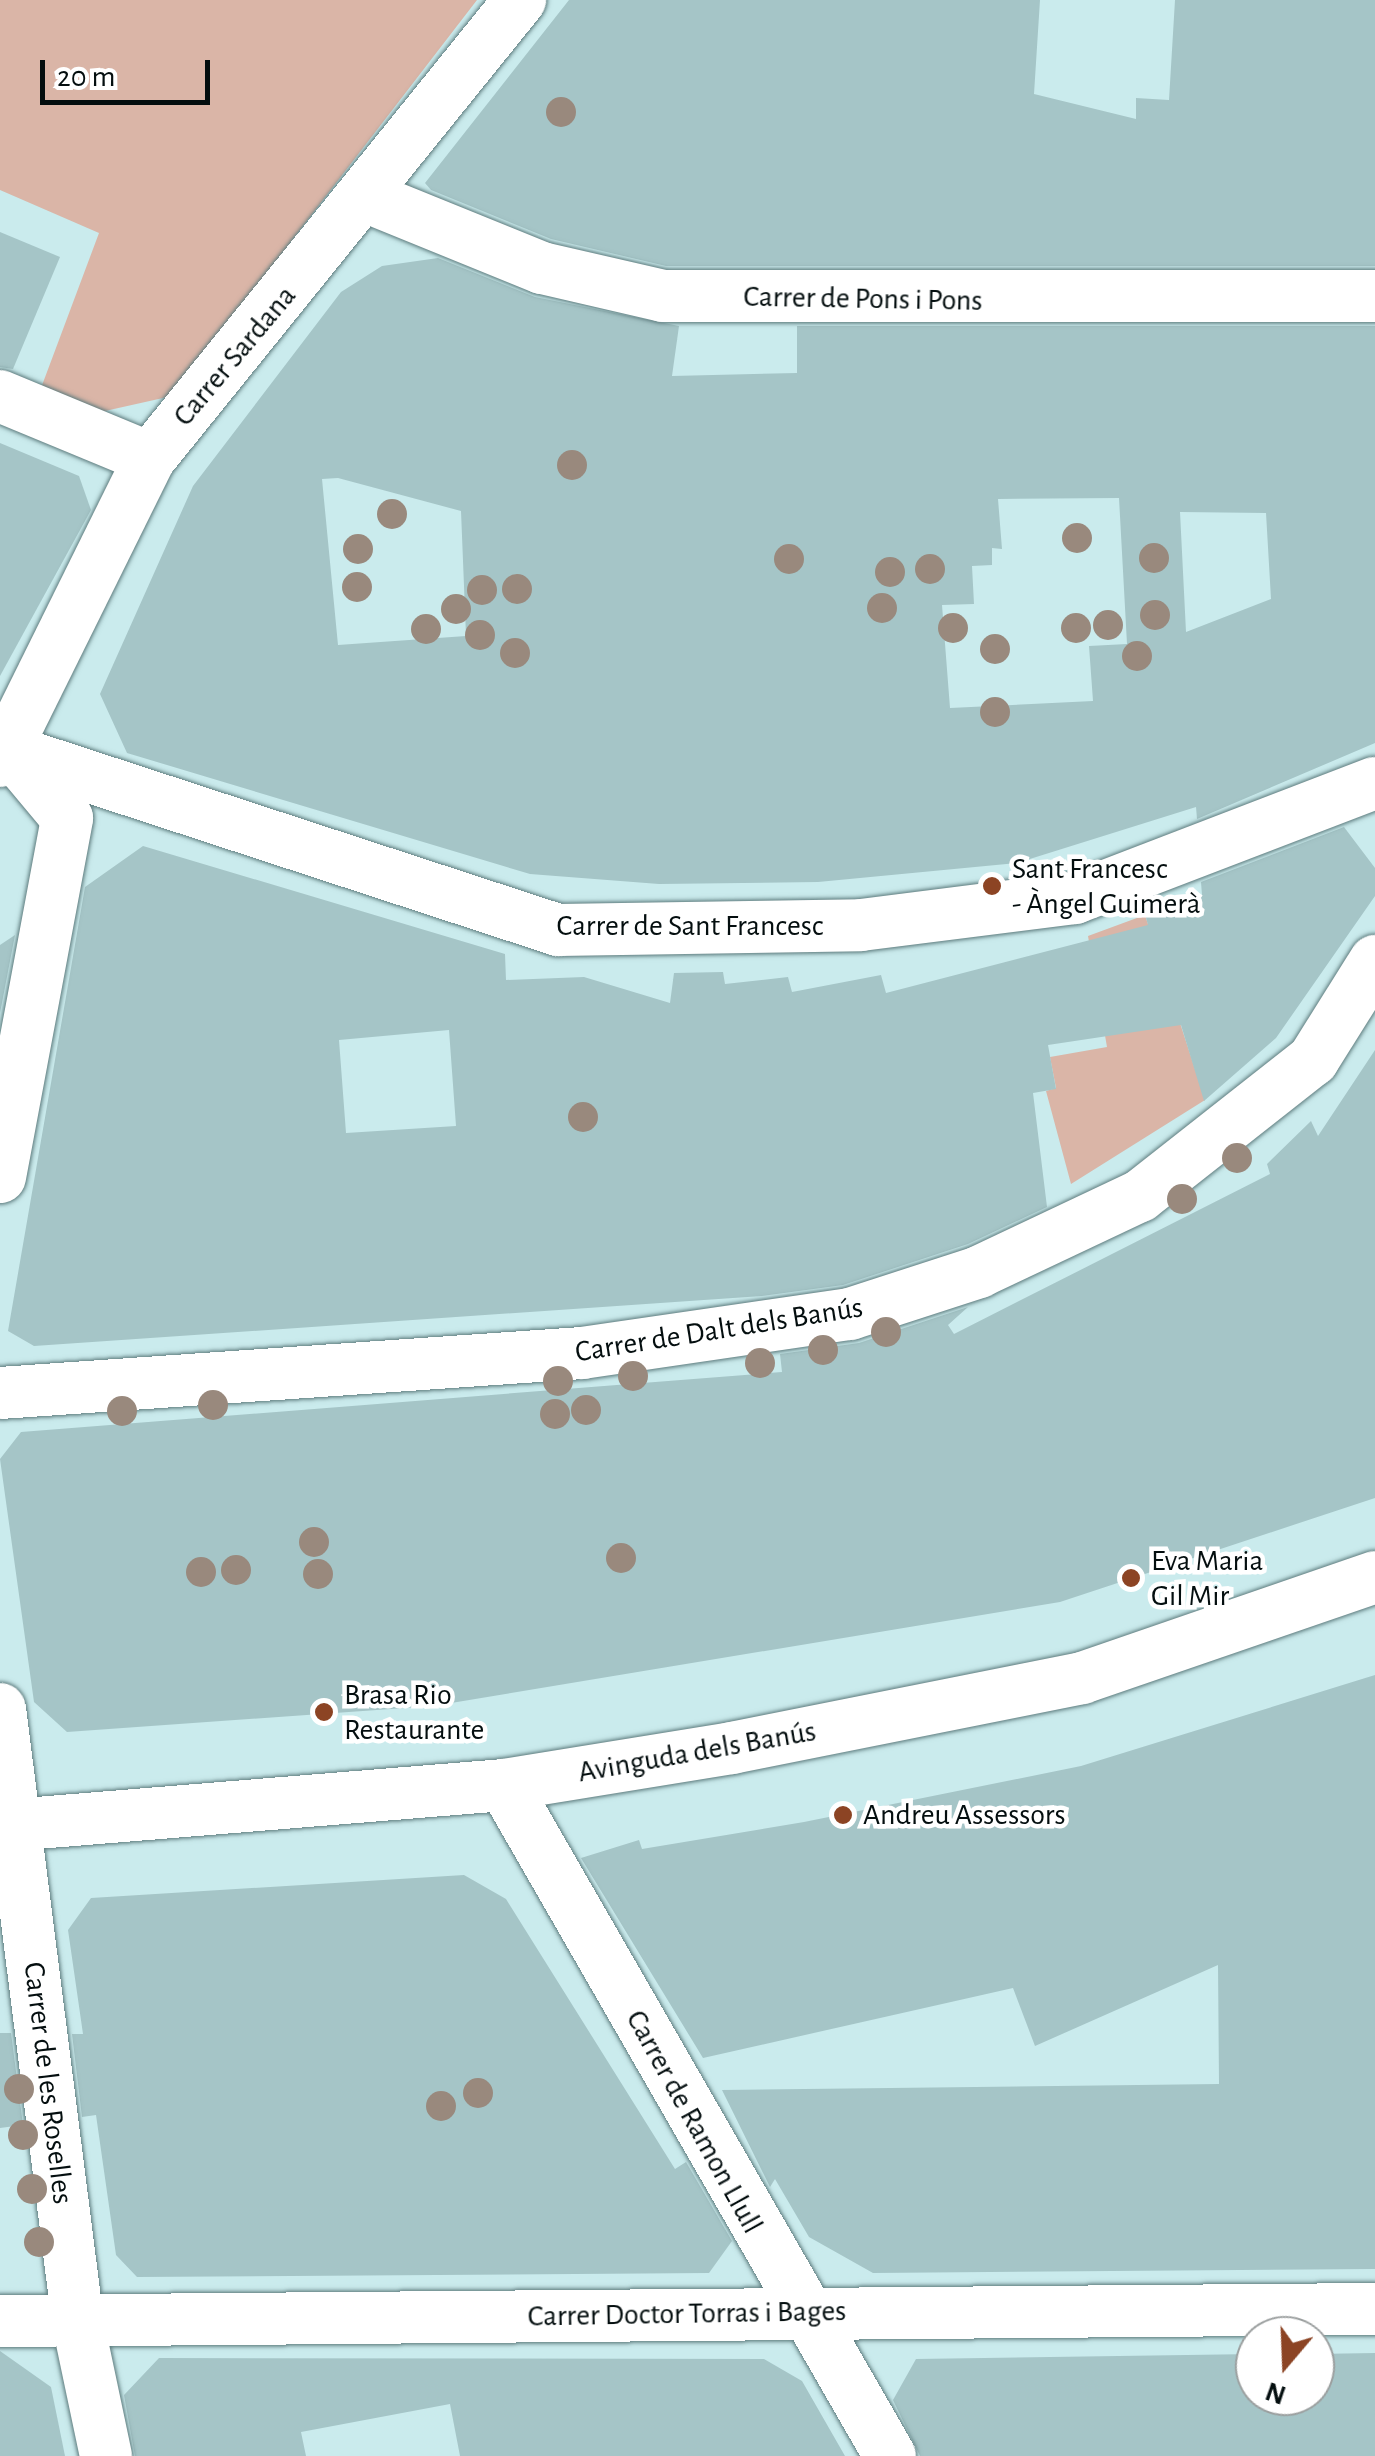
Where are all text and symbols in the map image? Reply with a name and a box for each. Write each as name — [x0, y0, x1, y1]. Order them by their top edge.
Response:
scale bar — [45, 40, 215, 102]
text: 20 m — [57, 62, 115, 92]
street label: Carrer Sardana — [166, 278, 304, 434]
street label: Carrer de Pons i Pons — [743, 279, 983, 319]
place label: Sant Francesc - Àngel Guimerà — [1012, 851, 1201, 922]
marker: Sant Francesc - Àngel Guimerà — [981, 875, 1003, 897]
street label: Carrer de Sant Francesc — [557, 908, 823, 944]
street label: Carrer de Dalt dels Banús — [573, 1289, 865, 1371]
place label: Eva Maria Gil Mir — [1151, 1543, 1263, 1614]
marker: Eva Maria Gil Mir — [1120, 1567, 1142, 1589]
place label: Brasa Rio Restaurante — [344, 1677, 484, 1748]
marker: Brasa Rio Restaurante — [313, 1701, 335, 1723]
street label: Avinguda dels Banús — [575, 1713, 819, 1791]
place label: Andreu Assessors — [863, 1797, 1066, 1833]
marker: Andreu Assessors — [832, 1804, 854, 1826]
street label: Carrer de les Roselles — [15, 1960, 81, 2206]
street label: Carrer de Ramon Llull — [618, 2004, 770, 2240]
street label: Carrer Doctor Torras i Bages — [527, 2293, 847, 2335]
north arrow — [1235, 2316, 1335, 2416]
text: N — [1262, 2376, 1290, 2409]

